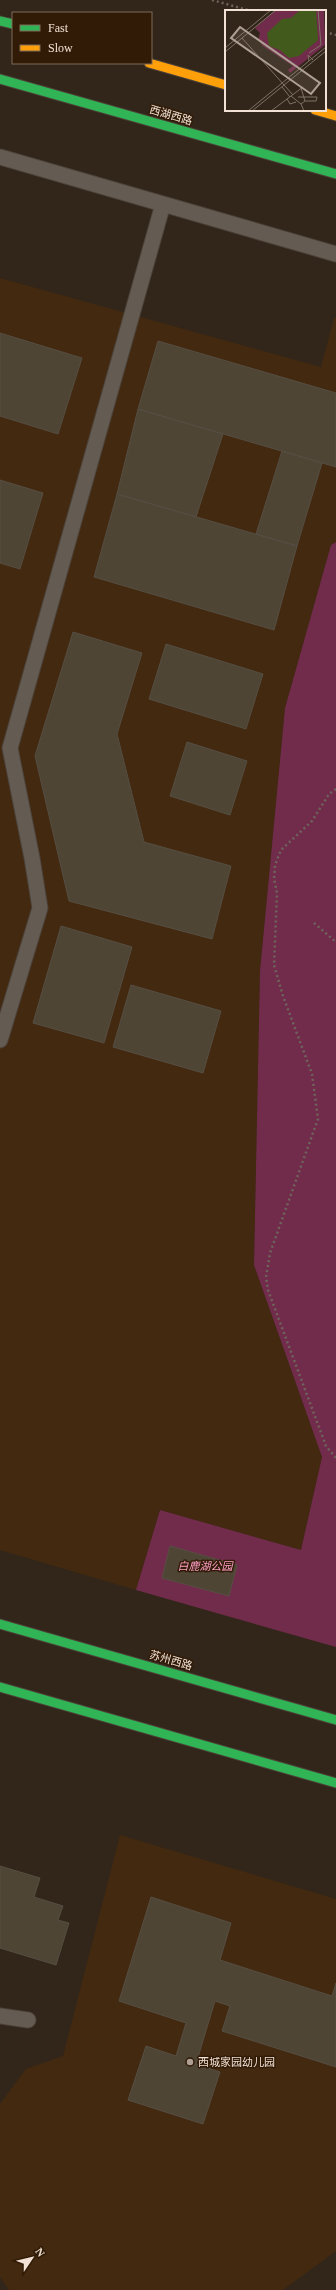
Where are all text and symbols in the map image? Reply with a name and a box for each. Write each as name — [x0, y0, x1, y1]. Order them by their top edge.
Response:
inset map — [225, 10, 326, 111]
legend — [12, 12, 152, 64]
text: Fast — [48, 21, 69, 35]
text: Slow — [48, 41, 73, 55]
street label: 西湖西路 — [148, 103, 194, 127]
park label: 白鹿湖公园 — [178, 1560, 234, 1572]
street label: 苏州西路 — [148, 1648, 194, 1672]
place label: 西城家园幼儿园 — [198, 2056, 275, 2068]
marker: 西城家园幼儿园 — [185, 2057, 195, 2067]
north arrow — [12, 2238, 52, 2278]
text: N — [33, 2246, 47, 2259]

